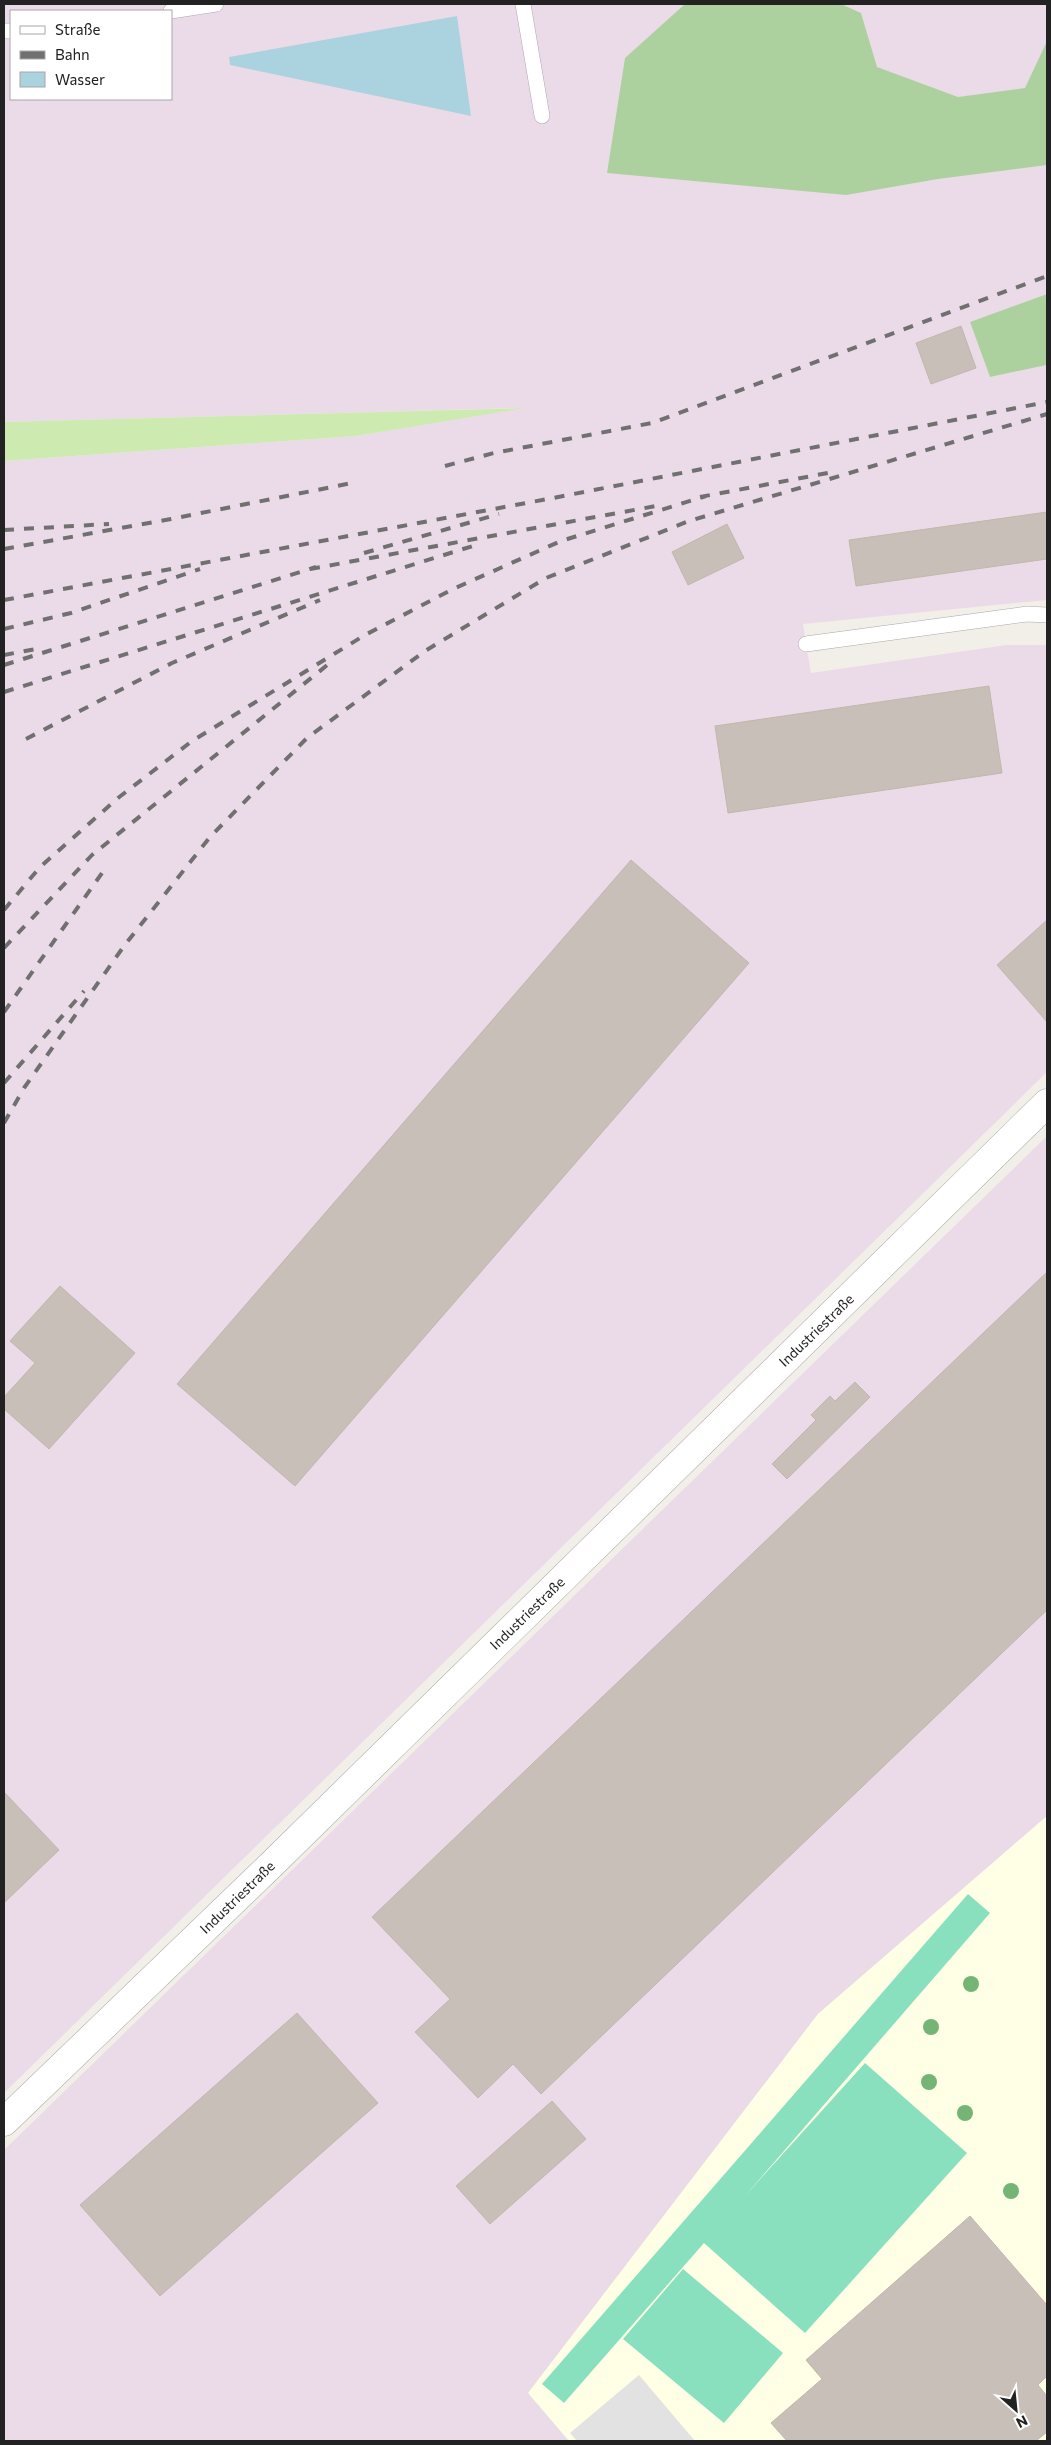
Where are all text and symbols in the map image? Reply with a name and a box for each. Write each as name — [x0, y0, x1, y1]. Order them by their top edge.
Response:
legend — [10, 10, 172, 100]
text: Straße — [55, 20, 101, 38]
text: Bahn — [55, 45, 90, 63]
text: Wasser — [55, 70, 105, 88]
street label: Industriestraße — [775, 1290, 857, 1370]
street label: Industriestraße — [486, 1573, 568, 1653]
street label: Industriestraße — [196, 1857, 278, 1937]
north arrow — [991, 2385, 1041, 2435]
text: N — [1014, 2412, 1031, 2432]

